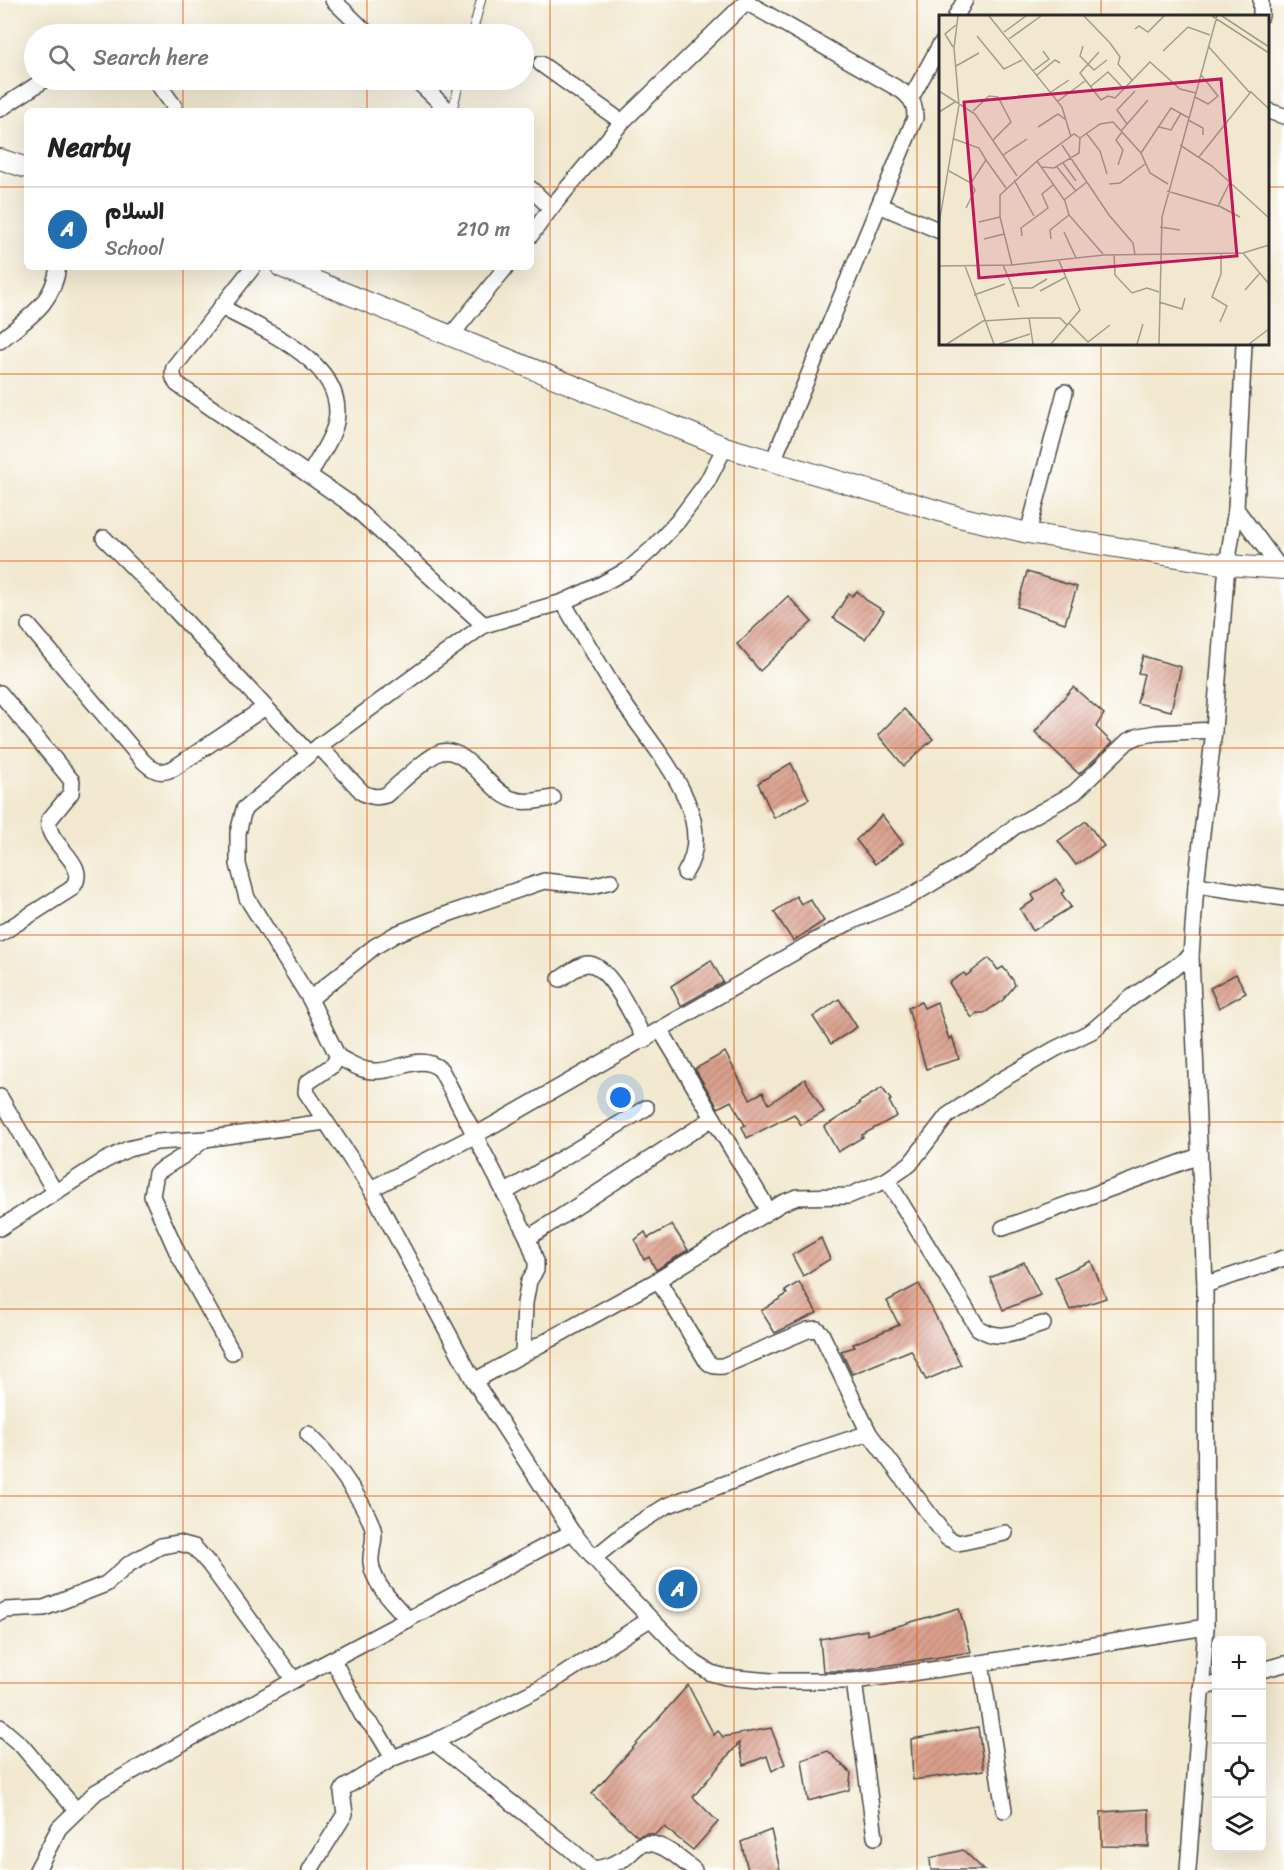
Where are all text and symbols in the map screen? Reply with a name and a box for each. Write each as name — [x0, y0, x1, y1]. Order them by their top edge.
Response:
inset map — [939, 15, 1269, 345]
search box — [24, 24, 534, 90]
text: Search here — [93, 38, 209, 77]
icon: search — [45, 41, 78, 74]
text: Nearby — [48, 124, 130, 170]
text: السلام — [105, 192, 164, 231]
text: A — [61, 212, 74, 247]
text: 210 m — [457, 212, 510, 247]
text: School — [105, 231, 164, 266]
your location — [606, 1083, 635, 1112]
pin: A — [658, 1566, 698, 1612]
map controls — [1212, 1636, 1266, 1852]
button: + — [1212, 1636, 1266, 1690]
button: − — [1212, 1690, 1266, 1744]
button: locate — [1212, 1744, 1266, 1798]
button: layers — [1212, 1798, 1266, 1852]

